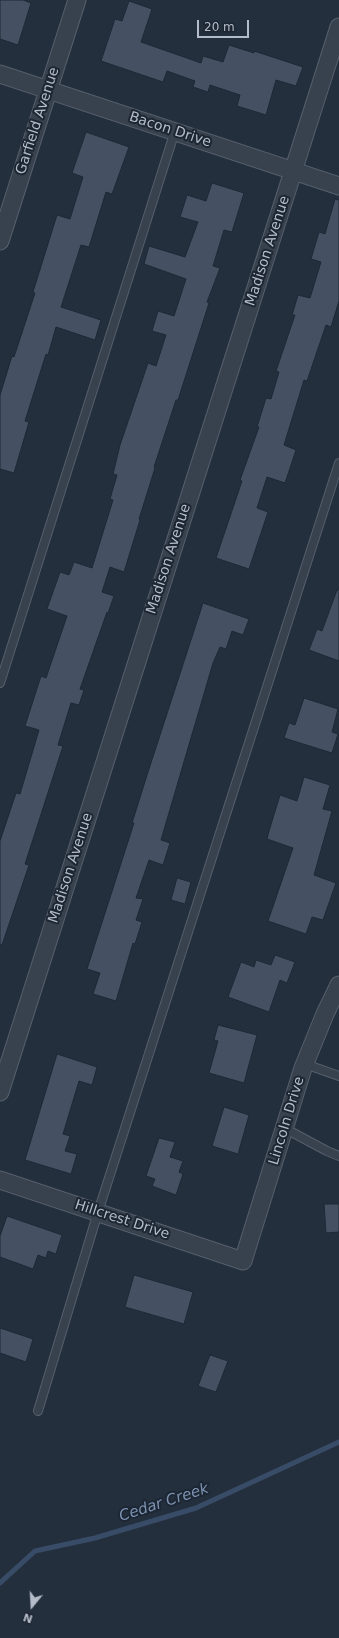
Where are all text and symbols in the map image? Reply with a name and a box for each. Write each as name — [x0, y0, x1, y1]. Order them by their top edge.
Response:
scale bar — [199, 12, 251, 38]
text: 20 m — [204, 20, 235, 34]
street label: Garfield Avenue — [13, 65, 63, 177]
street label: Bacon Drive — [127, 109, 213, 151]
street label: Madison Avenue — [242, 194, 294, 308]
street label: Madison Avenue — [143, 502, 195, 616]
street label: Madison Avenue — [45, 811, 97, 925]
street label: Lincoln Drive — [266, 1075, 308, 1167]
street label: Hillcrest Drive — [73, 1197, 171, 1243]
water label: Cedar Creek — [117, 1480, 211, 1526]
north arrow — [12, 1586, 52, 1626]
text: N — [22, 1610, 35, 1625]

